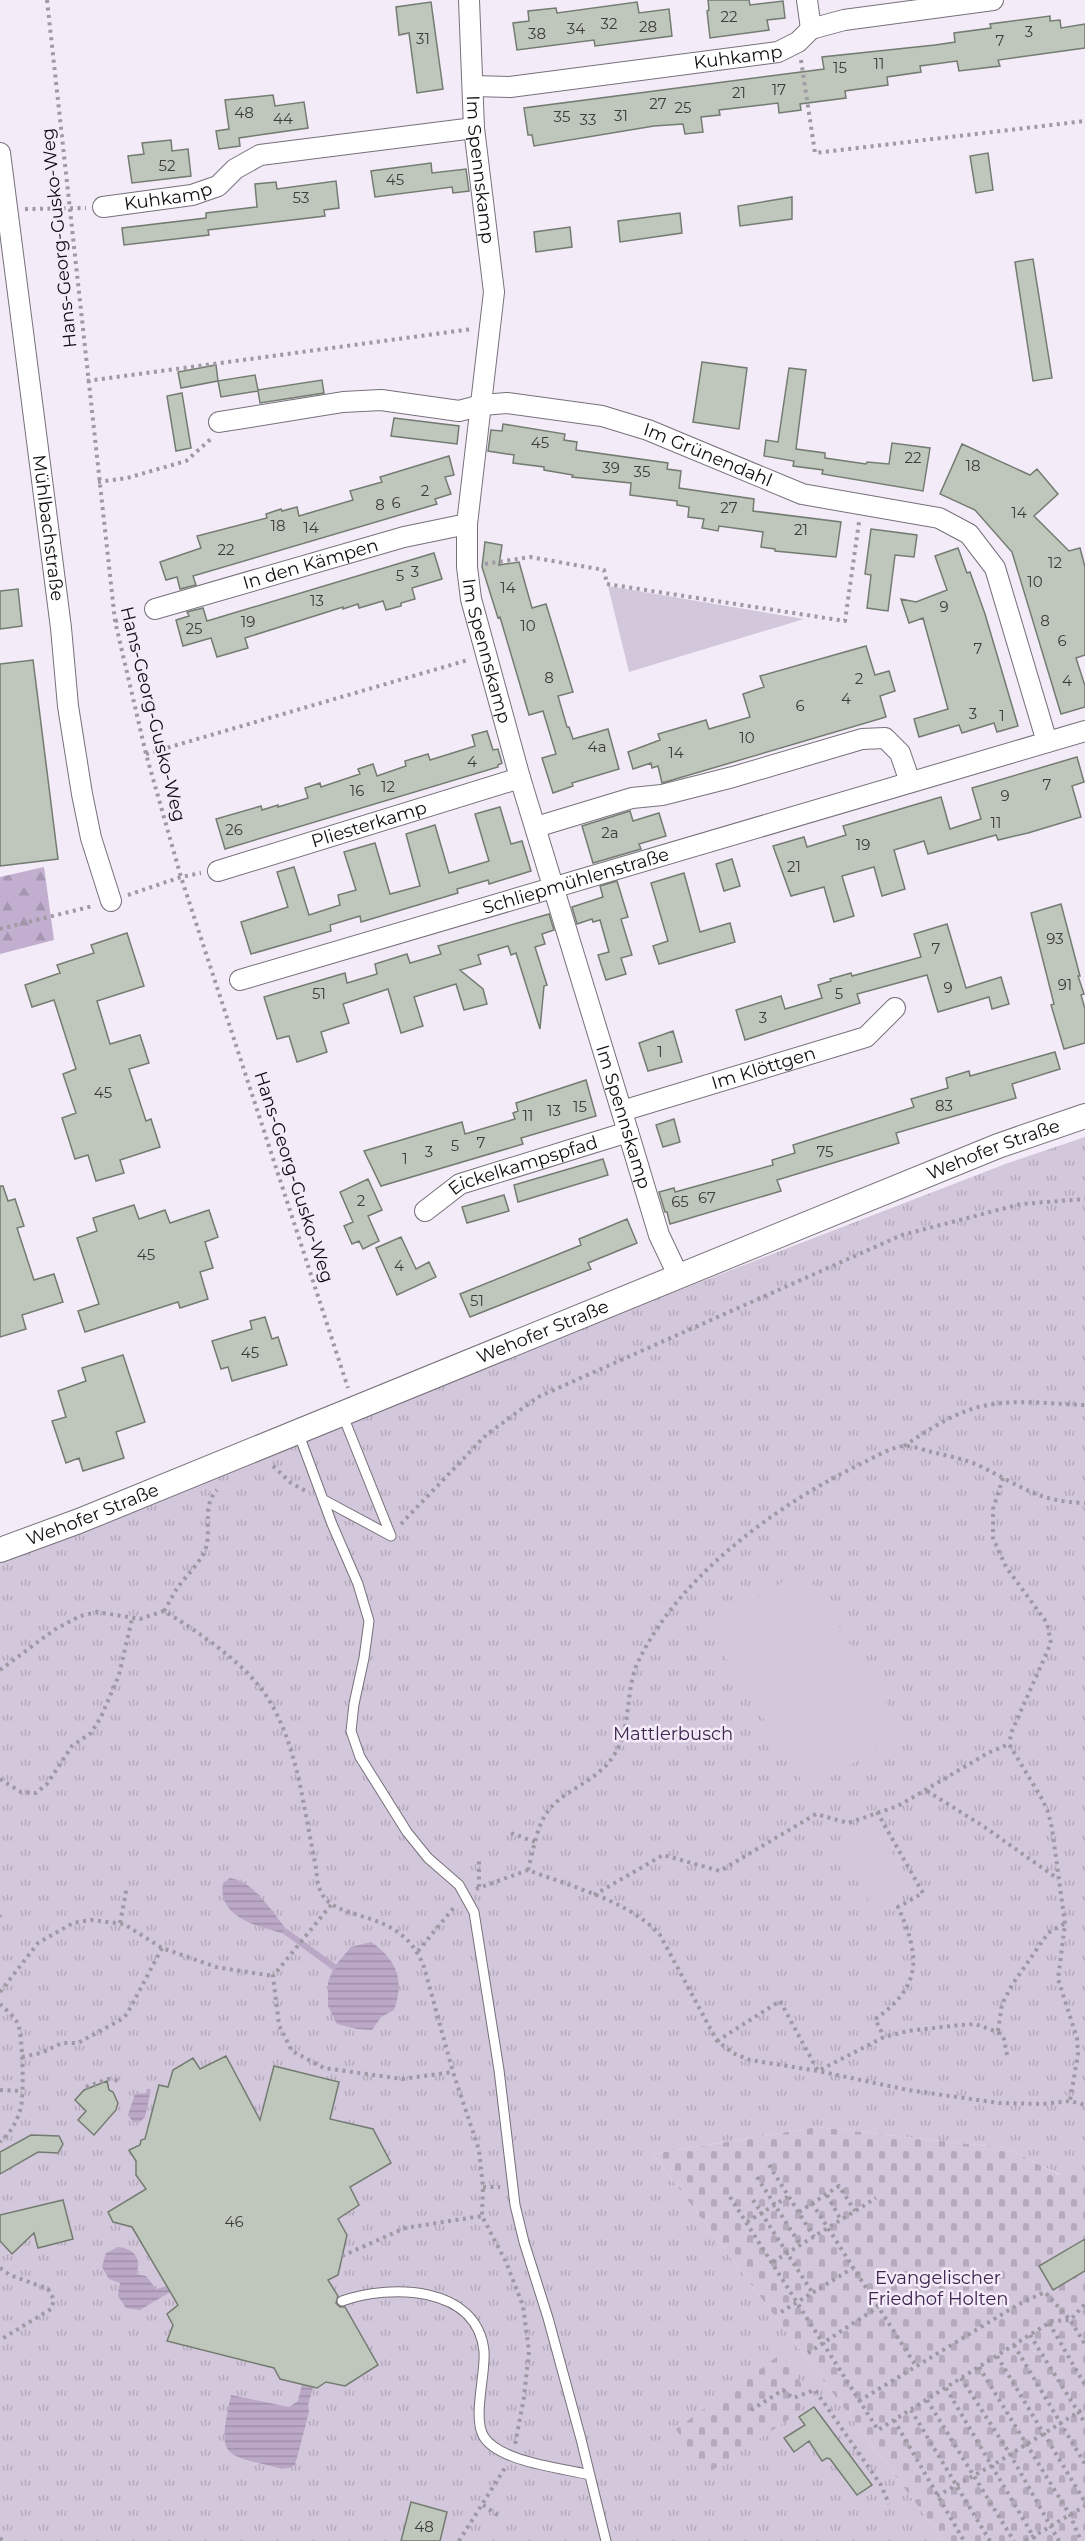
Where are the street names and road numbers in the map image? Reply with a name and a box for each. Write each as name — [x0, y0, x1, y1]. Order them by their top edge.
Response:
street label: Kuhkamp — [692, 41, 784, 74]
street label: Im Spennskamp — [462, 95, 499, 245]
street label: Hans-Georg-Gusko-Weg — [37, 127, 81, 349]
street label: Kuhkamp — [123, 178, 215, 215]
street label: Im Grünendahl — [641, 418, 776, 491]
street label: Mühlbachstraße — [28, 453, 68, 603]
street label: In den Kämpen — [240, 534, 381, 594]
street label: Im Spennskamp — [458, 577, 516, 726]
street label: Hans-Georg-Gusko-Weg — [116, 604, 190, 824]
street label: Pliesterkamp — [309, 796, 429, 853]
street label: Schliepmühlenstraße — [480, 843, 672, 919]
street label: Im Spennskamp — [591, 1042, 655, 1191]
street label: Im Klöttgen — [709, 1042, 818, 1094]
street label: Hans-Georg-Gusko-Weg — [249, 1069, 339, 1285]
street label: Wehofer Straße — [923, 1115, 1063, 1185]
street label: Eickelkampspfad — [444, 1131, 600, 1200]
street label: Wehofer Straße — [474, 1295, 612, 1369]
street label: Wehofer Straße — [23, 1479, 162, 1550]

